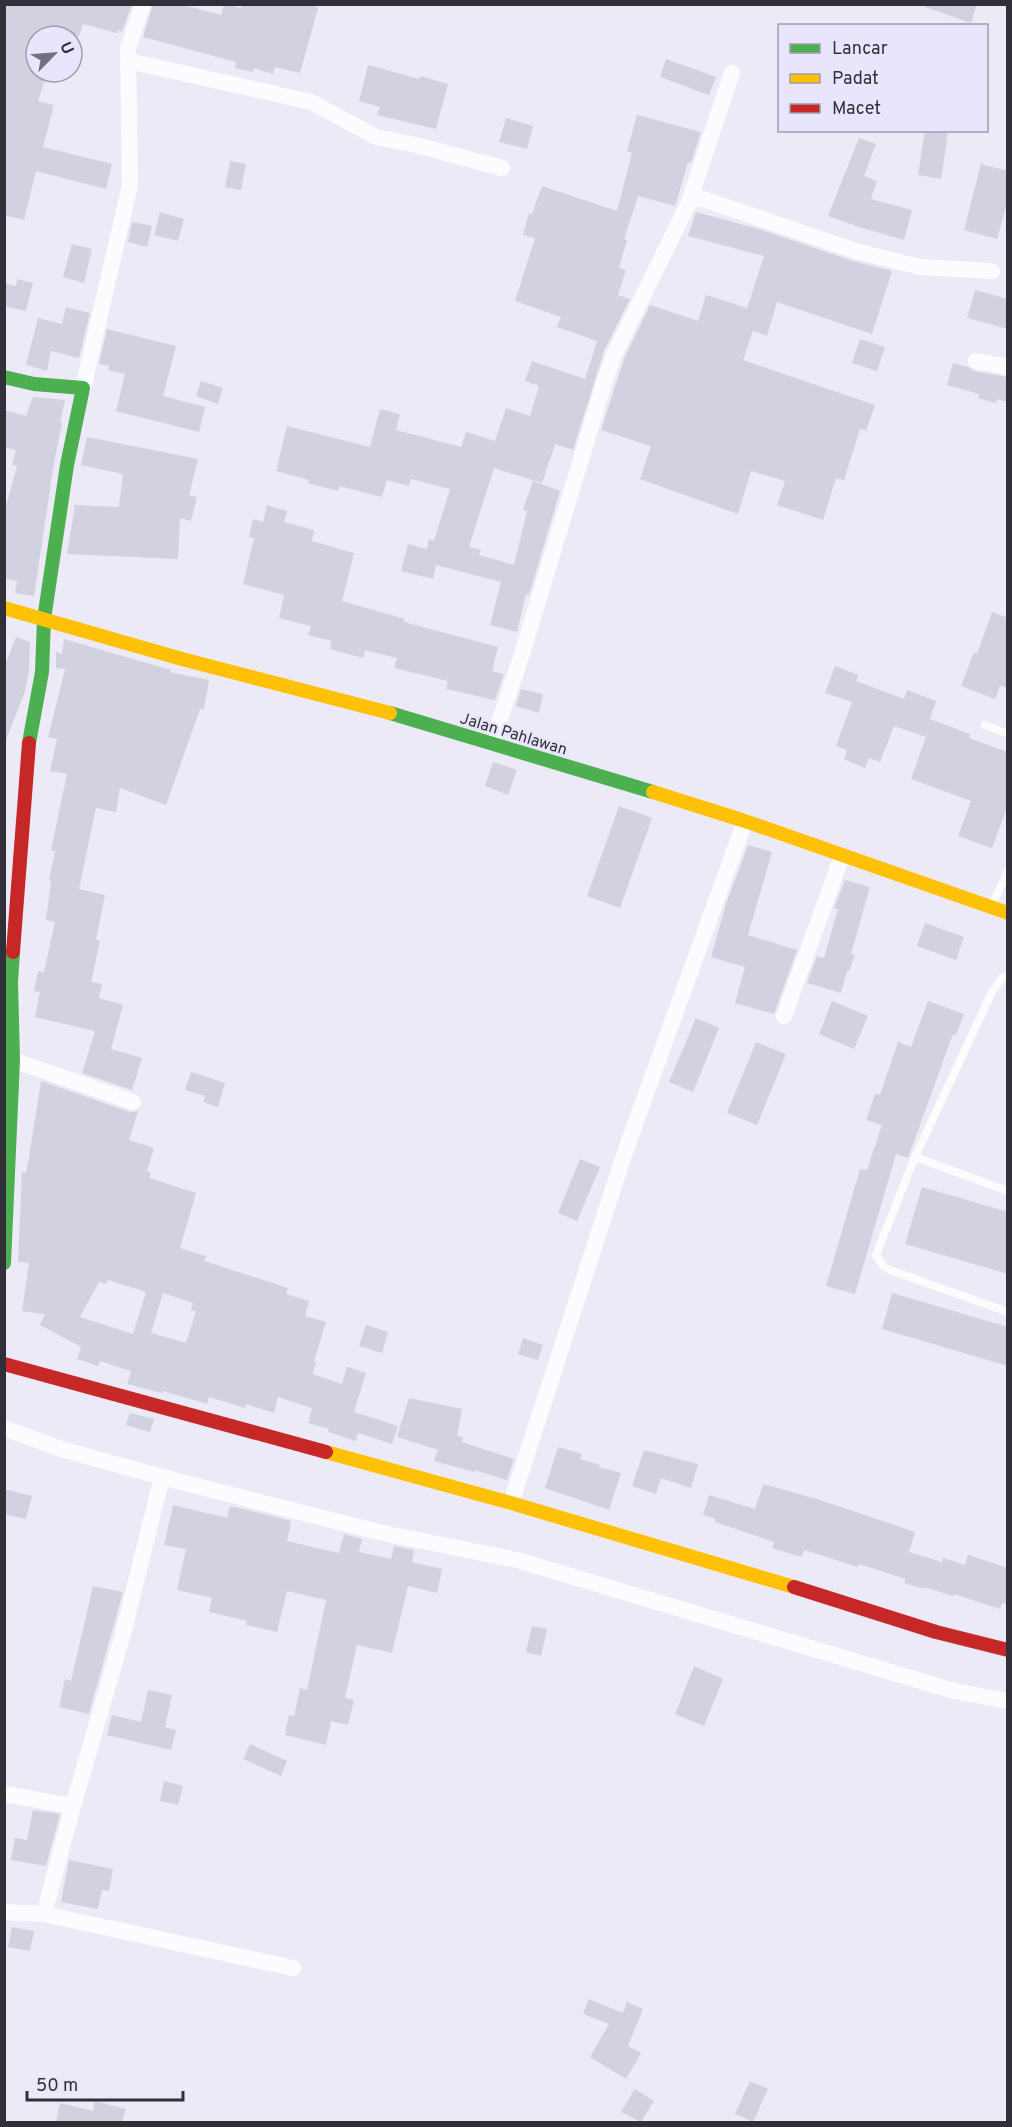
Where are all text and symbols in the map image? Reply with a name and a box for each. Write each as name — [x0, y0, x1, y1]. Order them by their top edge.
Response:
north arrow — [24, 24, 84, 84]
legend — [778, 24, 988, 132]
text: Lancar — [832, 38, 888, 61]
text: U — [54, 39, 77, 58]
text: Padat — [832, 68, 879, 91]
text: Macet — [832, 98, 881, 121]
street label: Jalan Pahlawan — [457, 709, 570, 761]
scale bar — [27, 2064, 183, 2102]
text: 50 m — [36, 2075, 78, 2098]

